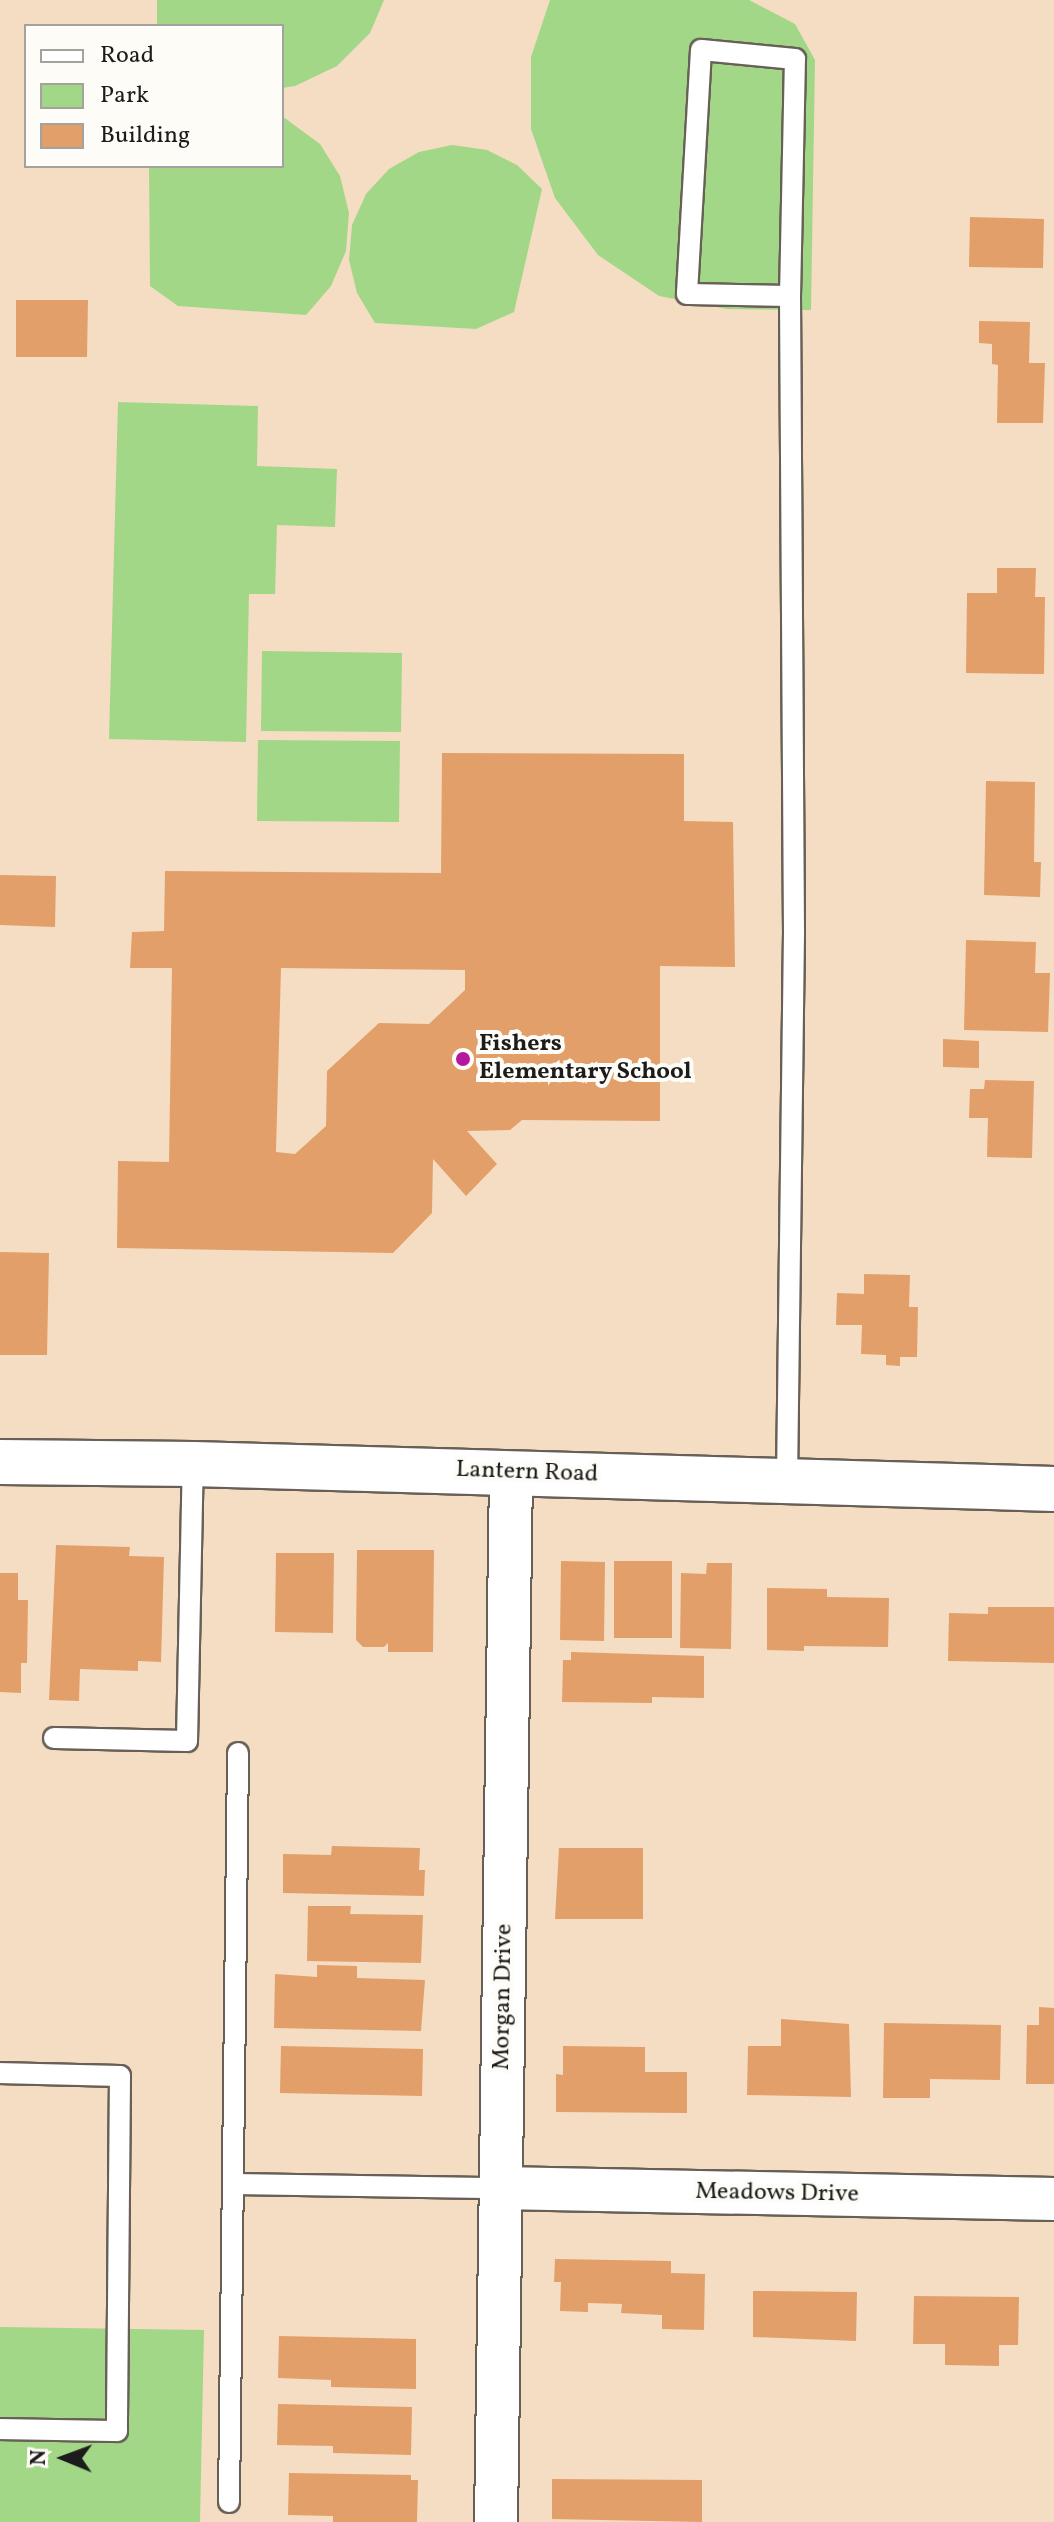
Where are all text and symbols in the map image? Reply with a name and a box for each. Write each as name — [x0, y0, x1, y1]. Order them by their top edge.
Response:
legend — [24, 24, 284, 168]
text: Road — [100, 39, 154, 73]
text: Park — [100, 79, 149, 113]
text: Building — [100, 119, 190, 153]
place label: Fishers Elementary School — [479, 1031, 692, 1087]
marker: Fishers Elementary School — [454, 1050, 472, 1068]
street label: Lantern Road — [455, 1456, 599, 1490]
street label: Morgan Drive — [488, 1923, 520, 2071]
street label: Meadows Drive — [695, 2178, 859, 2210]
north arrow — [24, 2418, 104, 2498]
text: N — [24, 2449, 55, 2466]

